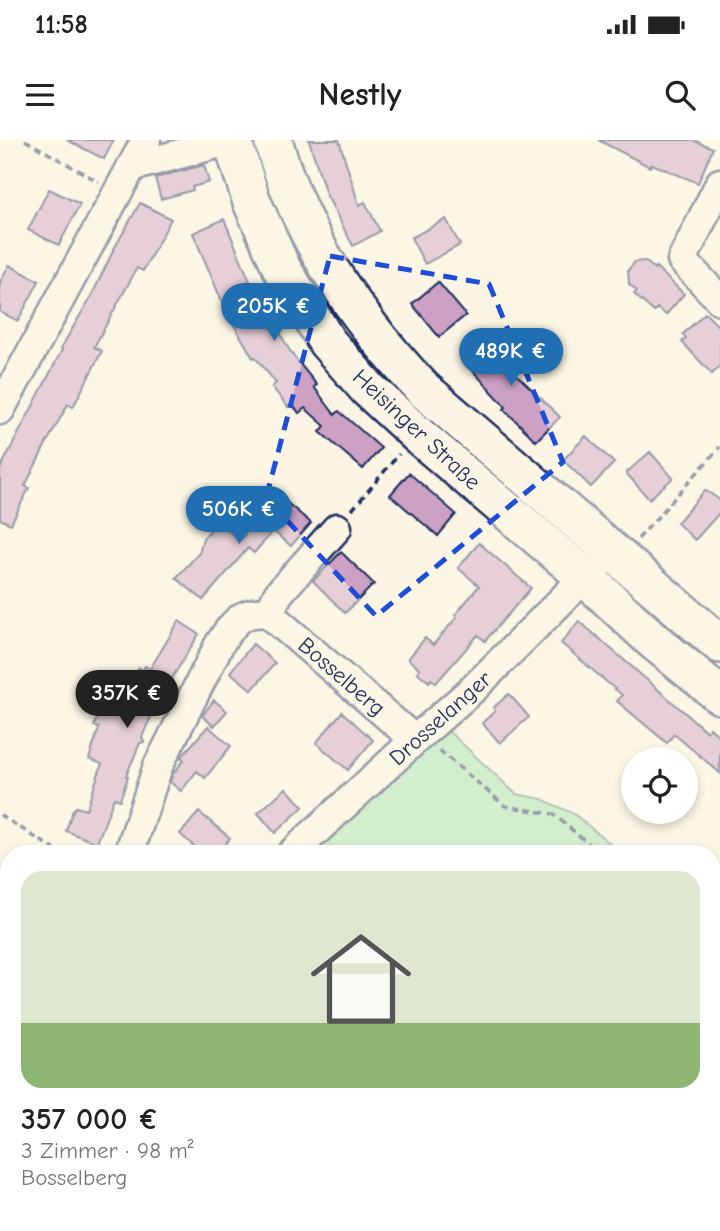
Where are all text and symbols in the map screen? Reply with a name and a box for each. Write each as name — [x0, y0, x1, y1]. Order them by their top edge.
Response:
text: 11:58 — [35, 10, 88, 40]
icon: menu — [21, 76, 59, 114]
text: Nestly — [319, 76, 401, 113]
icon: search — [661, 76, 699, 114]
pin: 205K € — [217, 284, 331, 343]
text: 205K € — [237, 292, 311, 319]
pin: 489K € — [454, 328, 568, 388]
text: 489K € — [475, 337, 547, 364]
street label: Heisinger Straße — [347, 363, 486, 495]
pin: 506K € — [182, 486, 296, 546]
text: 506K € — [202, 495, 276, 522]
street label: Bosselberg — [293, 631, 391, 721]
street label: Drosselanger — [384, 665, 498, 771]
pin: 357K € — [70, 670, 184, 730]
text: 357K € — [92, 679, 162, 706]
map controls — [621, 747, 698, 824]
button: locate — [621, 747, 698, 824]
icon: home — [298, 916, 424, 1042]
text: 357 000 € — [21, 1102, 159, 1137]
text: 3 Zimmer · 98 m² — [21, 1137, 194, 1164]
text: Bosselberg — [21, 1164, 127, 1191]

